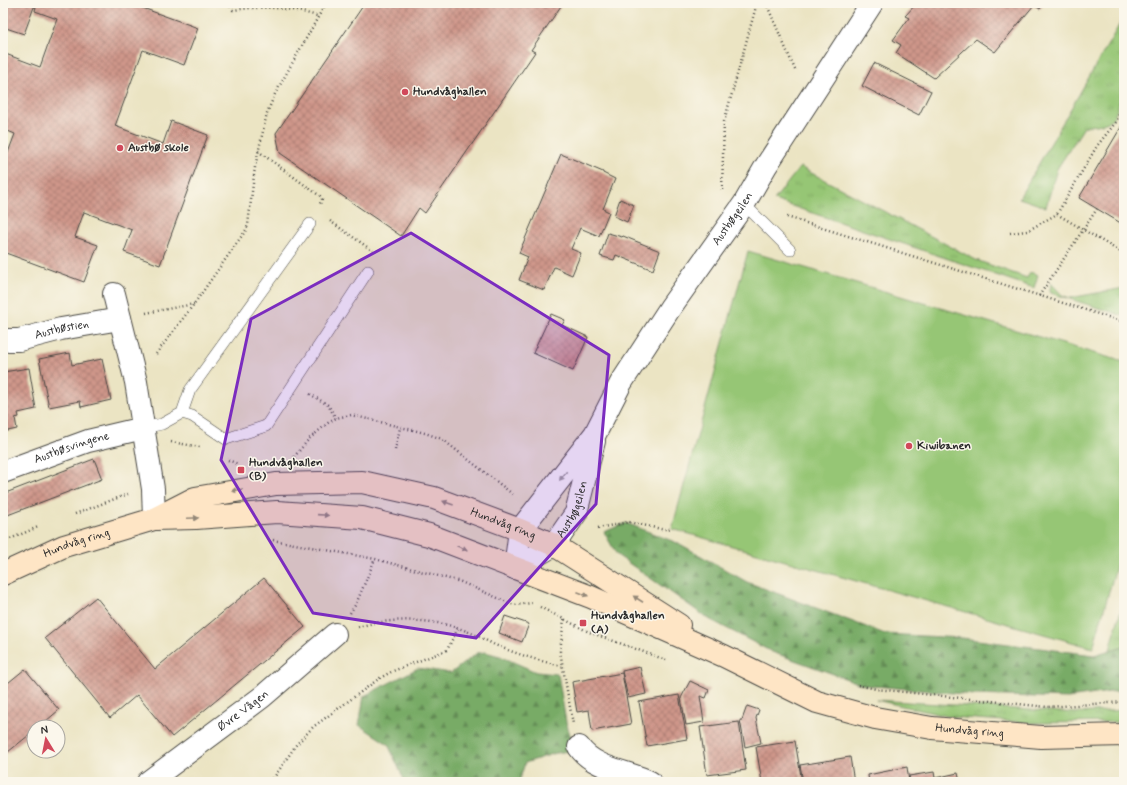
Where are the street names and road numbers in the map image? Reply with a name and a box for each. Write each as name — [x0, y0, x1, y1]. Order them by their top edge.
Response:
street label: Austbøgeilen — [709, 189, 757, 249]
street label: Austbøstien — [33, 316, 90, 344]
street label: Austbøsvingene — [32, 428, 112, 468]
street label: Austbøgeilen — [553, 479, 592, 541]
street label: Hundvåg ring — [468, 504, 538, 544]
street label: Hundvåg ring — [41, 525, 112, 562]
street label: Øvre Vågen — [214, 686, 272, 735]
street label: Hundvåg ring — [934, 720, 1005, 742]

